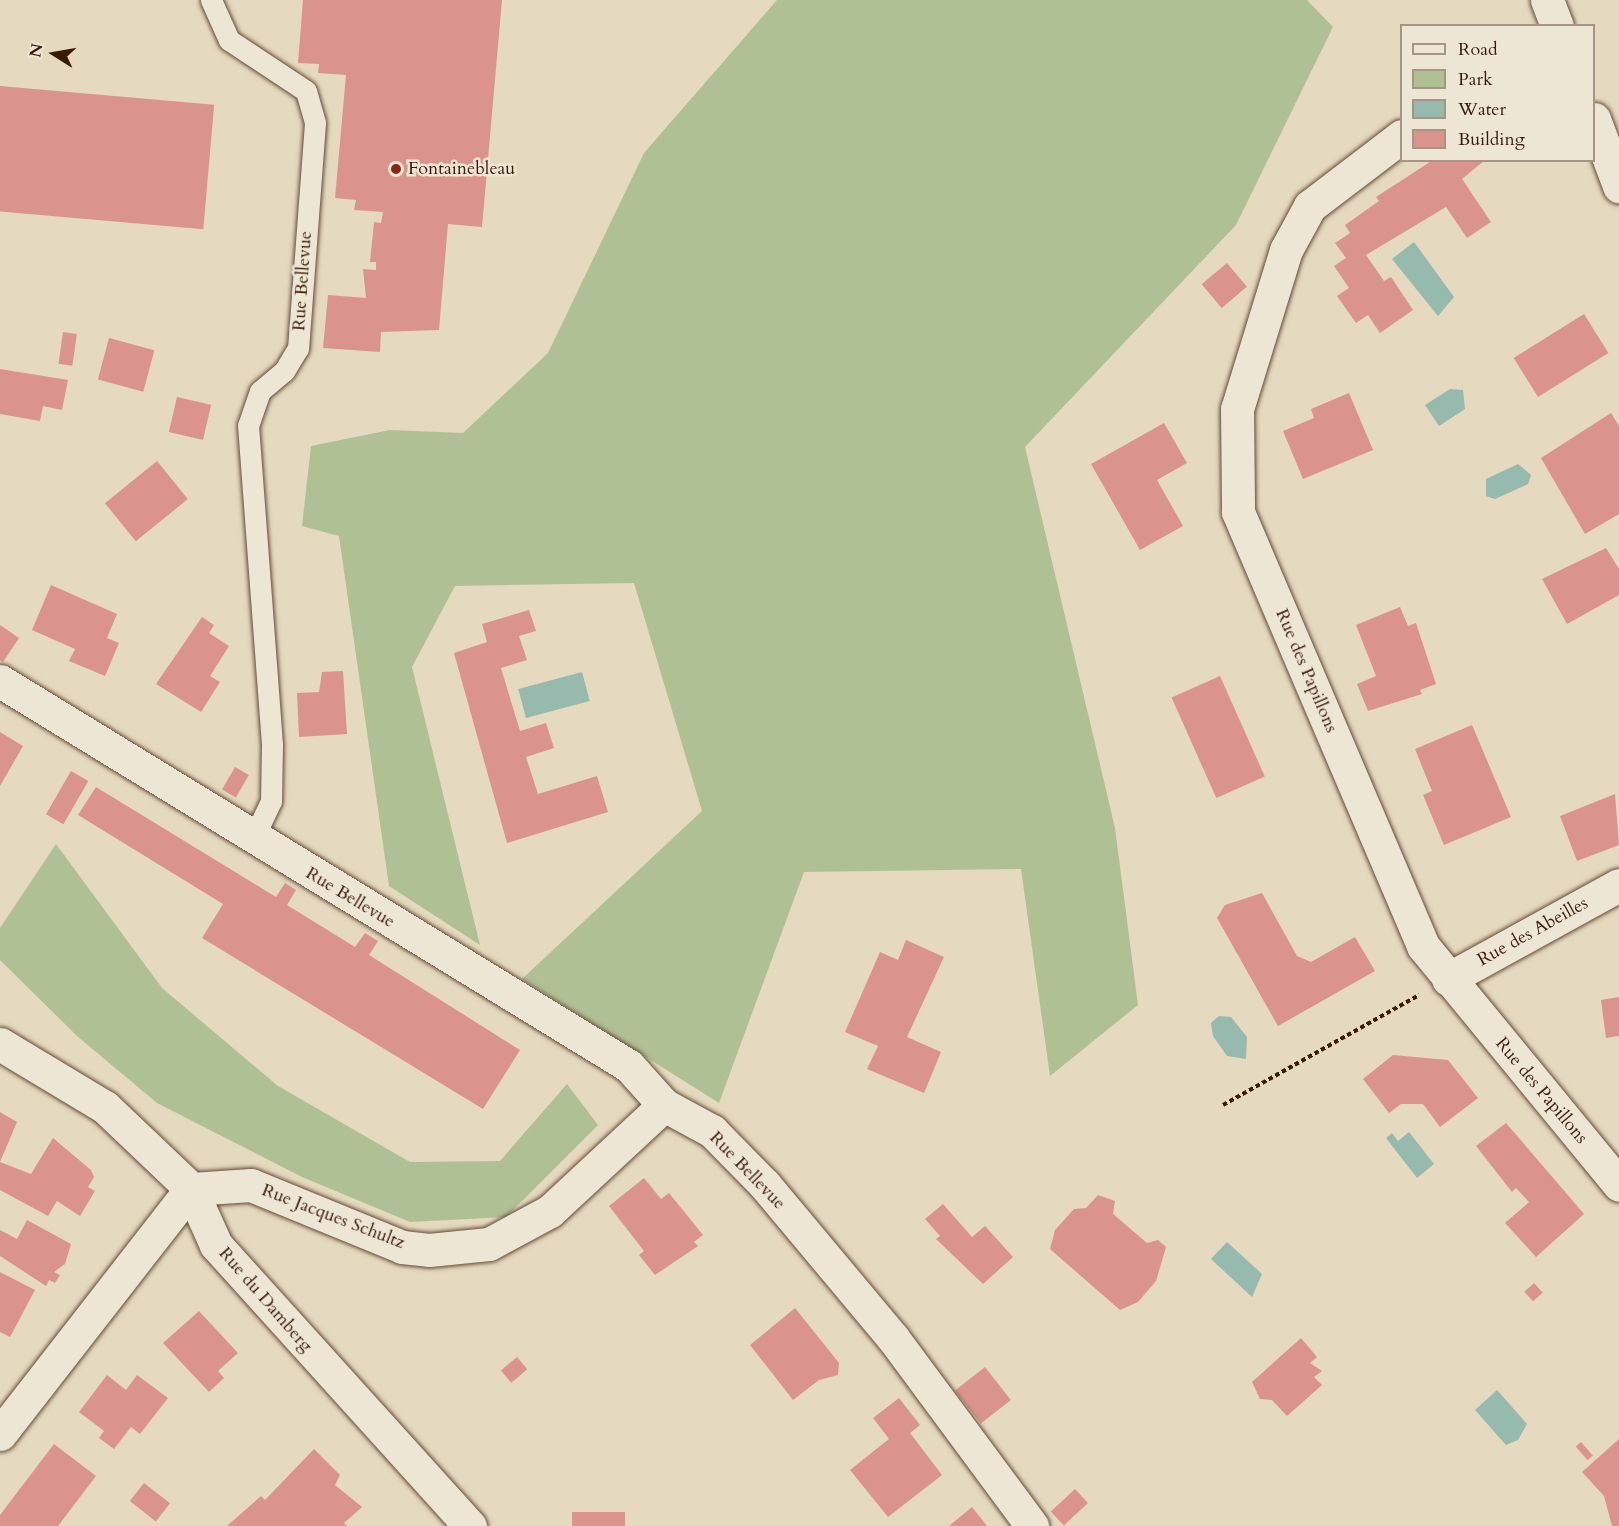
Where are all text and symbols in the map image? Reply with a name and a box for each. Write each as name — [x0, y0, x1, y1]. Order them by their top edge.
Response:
north arrow — [24, 24, 84, 84]
legend — [1400, 24, 1595, 162]
text: Road — [1458, 37, 1498, 62]
text: N — [24, 42, 48, 59]
text: Park — [1458, 67, 1493, 92]
text: Water — [1458, 97, 1506, 122]
text: Building — [1458, 127, 1525, 152]
place label: Fontainebleau — [408, 158, 515, 180]
marker: Fontainebleau — [389, 162, 403, 176]
street label: Rue Bellevue — [289, 230, 317, 332]
street label: Rue des Papillons — [1270, 606, 1342, 736]
street label: Rue Bellevue — [301, 863, 399, 933]
street label: Rue des Abeilles — [1474, 893, 1592, 971]
street label: Rue des Papillons — [1490, 1033, 1592, 1149]
street label: Rue Bellevue — [704, 1127, 790, 1215]
street label: Rue Jacques Schultz — [259, 1180, 407, 1254]
street label: Rue du Damberg — [214, 1243, 316, 1357]

